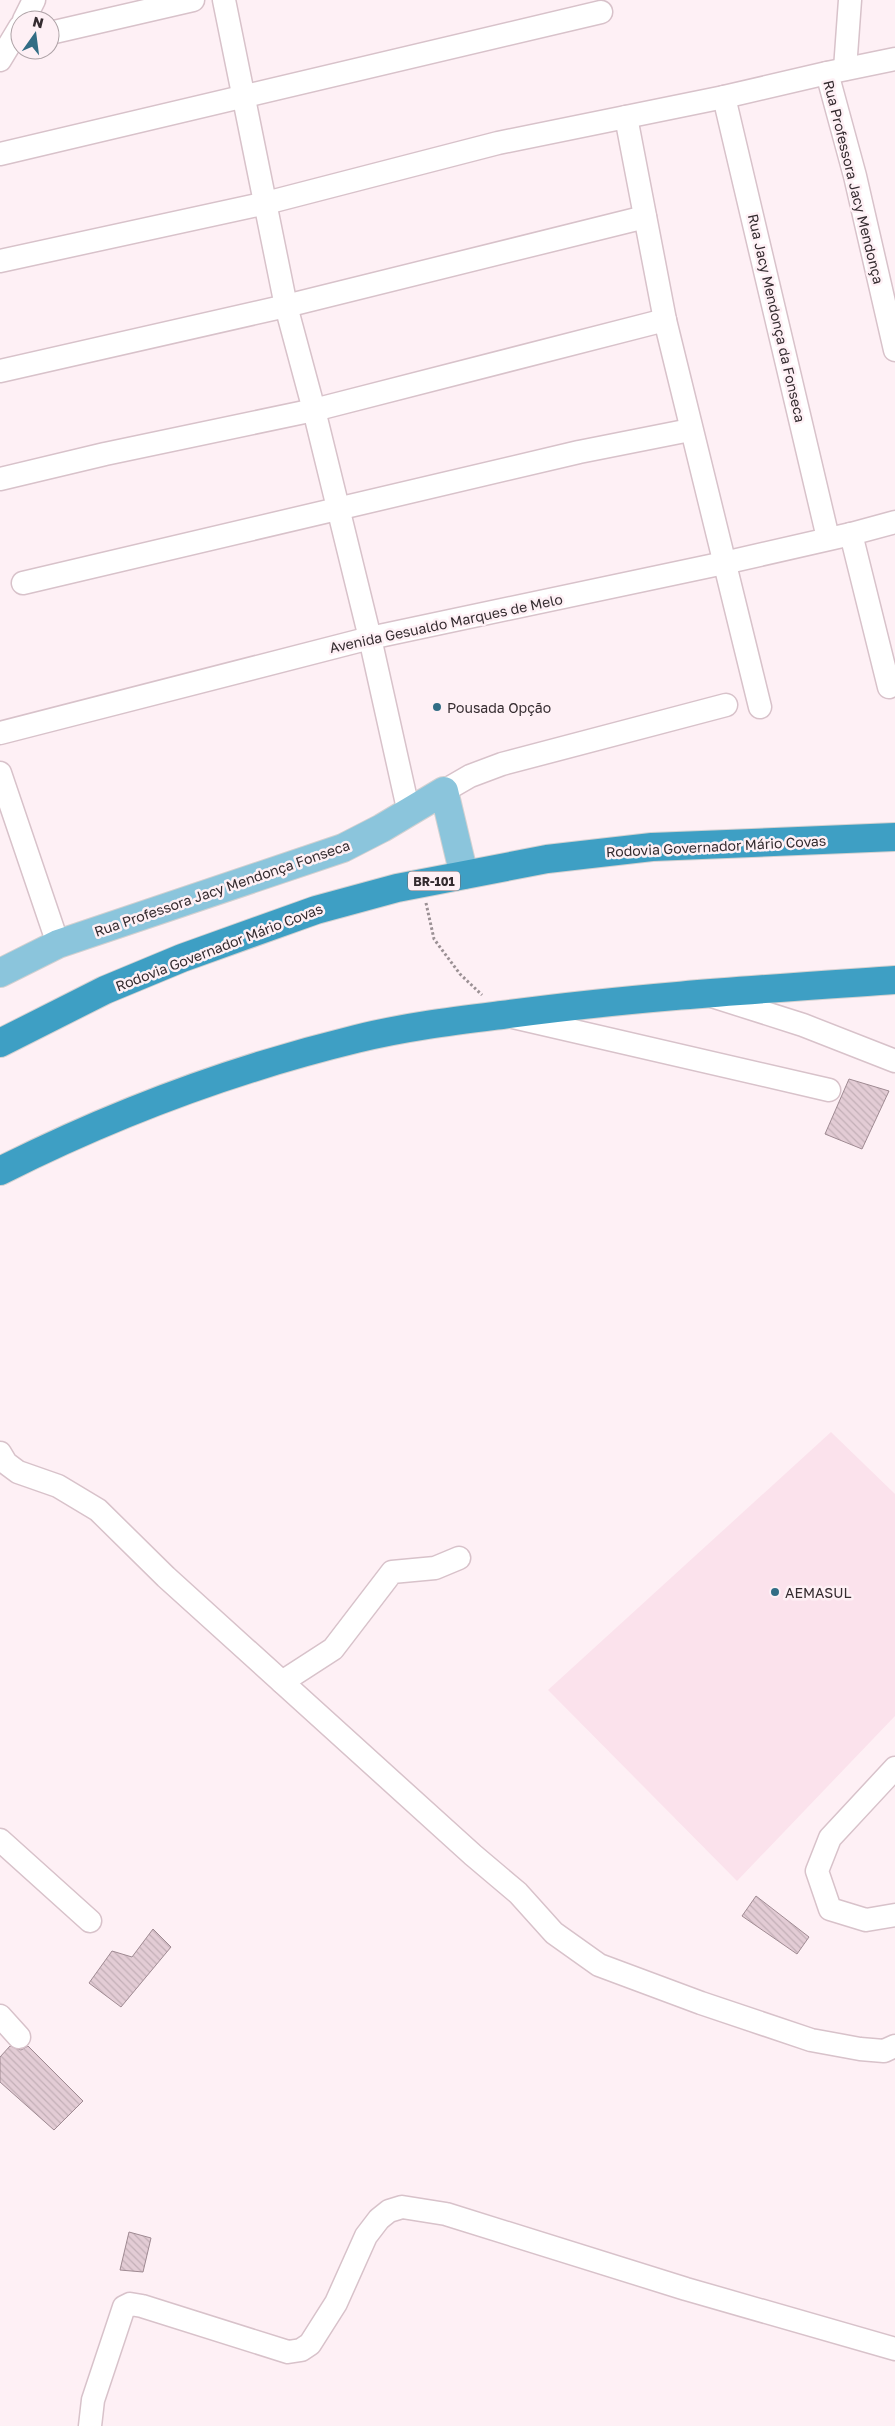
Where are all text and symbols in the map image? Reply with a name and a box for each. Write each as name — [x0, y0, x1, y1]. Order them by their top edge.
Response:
north arrow — [10, 10, 60, 60]
text: N — [31, 12, 45, 31]
street label: Rua Professora Jacy Mendonça — [820, 78, 888, 286]
street label: Rua Jacy Mendonça da Fonseca — [745, 212, 809, 424]
street label: Avenida Gesualdo Marques de Melo — [328, 590, 564, 656]
place label: Pousada Opção — [447, 699, 551, 716]
marker: Pousada Opção — [431, 701, 443, 713]
street label: Rodovia Governador Mário Covas — [605, 832, 827, 860]
street label: Rua Professora Jacy Mendonça Fonseca — [92, 836, 352, 940]
road number: BR-101 — [408, 871, 460, 890]
street label: Rodovia Governador Mário Covas — [113, 900, 325, 994]
place label: AEMASUL — [785, 1584, 851, 1601]
marker: AEMASUL — [769, 1586, 781, 1598]

